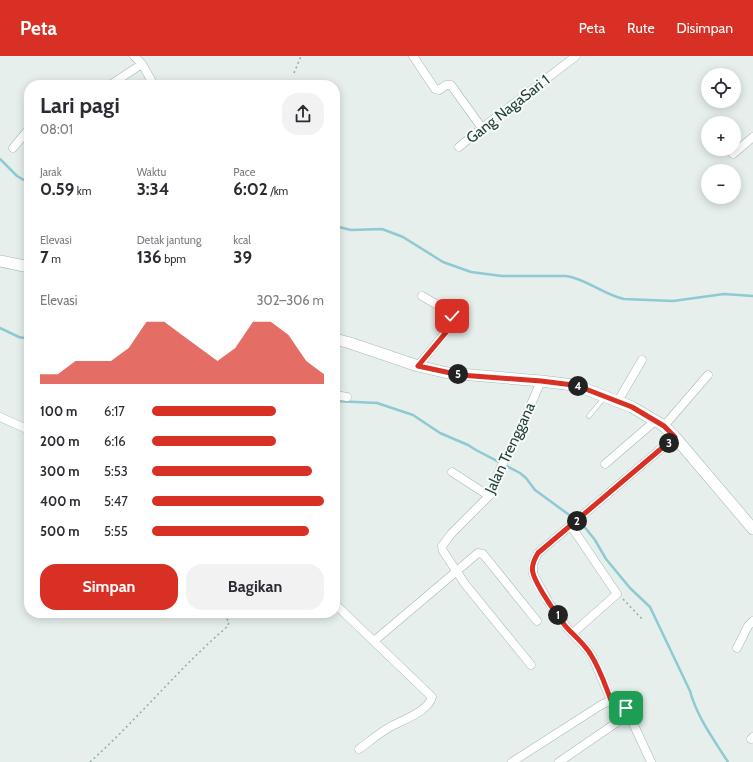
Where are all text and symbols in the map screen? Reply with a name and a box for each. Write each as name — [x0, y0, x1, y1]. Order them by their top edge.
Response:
text: Peta — [20, 17, 57, 40]
text: Peta — [579, 19, 605, 37]
text: Rute — [627, 19, 655, 37]
text: Disimpan — [677, 19, 733, 37]
map controls — [701, 68, 741, 204]
button: locate — [701, 68, 741, 108]
street label: Gang NagaSari 1 — [463, 71, 553, 147]
text: Lari pagi — [40, 92, 120, 119]
button: share — [282, 93, 324, 135]
button: + — [701, 116, 741, 156]
text: 08:01 — [40, 121, 73, 137]
button: − — [701, 164, 741, 204]
text: Jarak — [40, 165, 62, 179]
text: Waktu — [137, 165, 166, 179]
text: Pace — [233, 165, 255, 179]
text: 0.59 — [40, 179, 74, 199]
text: 3:34 — [137, 179, 169, 199]
text: 6:02 — [233, 179, 268, 199]
text: km — [74, 184, 91, 198]
text: /km — [268, 184, 288, 198]
text: Elevasi — [40, 233, 72, 247]
text: Detak jantung — [137, 233, 201, 247]
text: kcal — [233, 233, 251, 247]
text: 7 — [40, 247, 49, 267]
text: 136 — [137, 247, 162, 267]
text: 39 — [233, 247, 252, 267]
text: m — [49, 252, 61, 266]
text: bpm — [162, 252, 186, 266]
text: Elevasi — [40, 292, 78, 308]
text: 302–306 m — [257, 292, 324, 308]
pin — [435, 299, 469, 333]
icon: check — [441, 305, 463, 327]
pin: 5 — [448, 364, 468, 384]
text: 5 — [455, 367, 461, 381]
pin: 4 — [568, 376, 588, 396]
text: 4 — [575, 379, 581, 393]
street label: Jalan Trenggana — [481, 399, 539, 497]
text: 100 m — [40, 403, 77, 419]
text: 6:17 — [104, 403, 125, 419]
text: 200 m — [40, 433, 79, 449]
text: 6:16 — [104, 433, 126, 449]
pin: 3 — [659, 433, 679, 453]
text: 3 — [666, 436, 672, 450]
text: 300 m — [40, 463, 80, 479]
text: 5:53 — [104, 463, 128, 479]
text: 400 m — [40, 493, 81, 509]
text: 5:47 — [104, 493, 128, 509]
pin: 2 — [567, 511, 587, 531]
text: 2 — [574, 514, 580, 528]
text: 500 m — [40, 523, 80, 539]
text: 5:55 — [104, 523, 128, 539]
button: Simpan — [40, 564, 178, 610]
button: Bagikan — [186, 564, 324, 610]
pin: 1 — [548, 605, 568, 625]
text: 1 — [556, 608, 560, 622]
pin — [609, 691, 643, 725]
icon: arrive — [615, 697, 637, 719]

